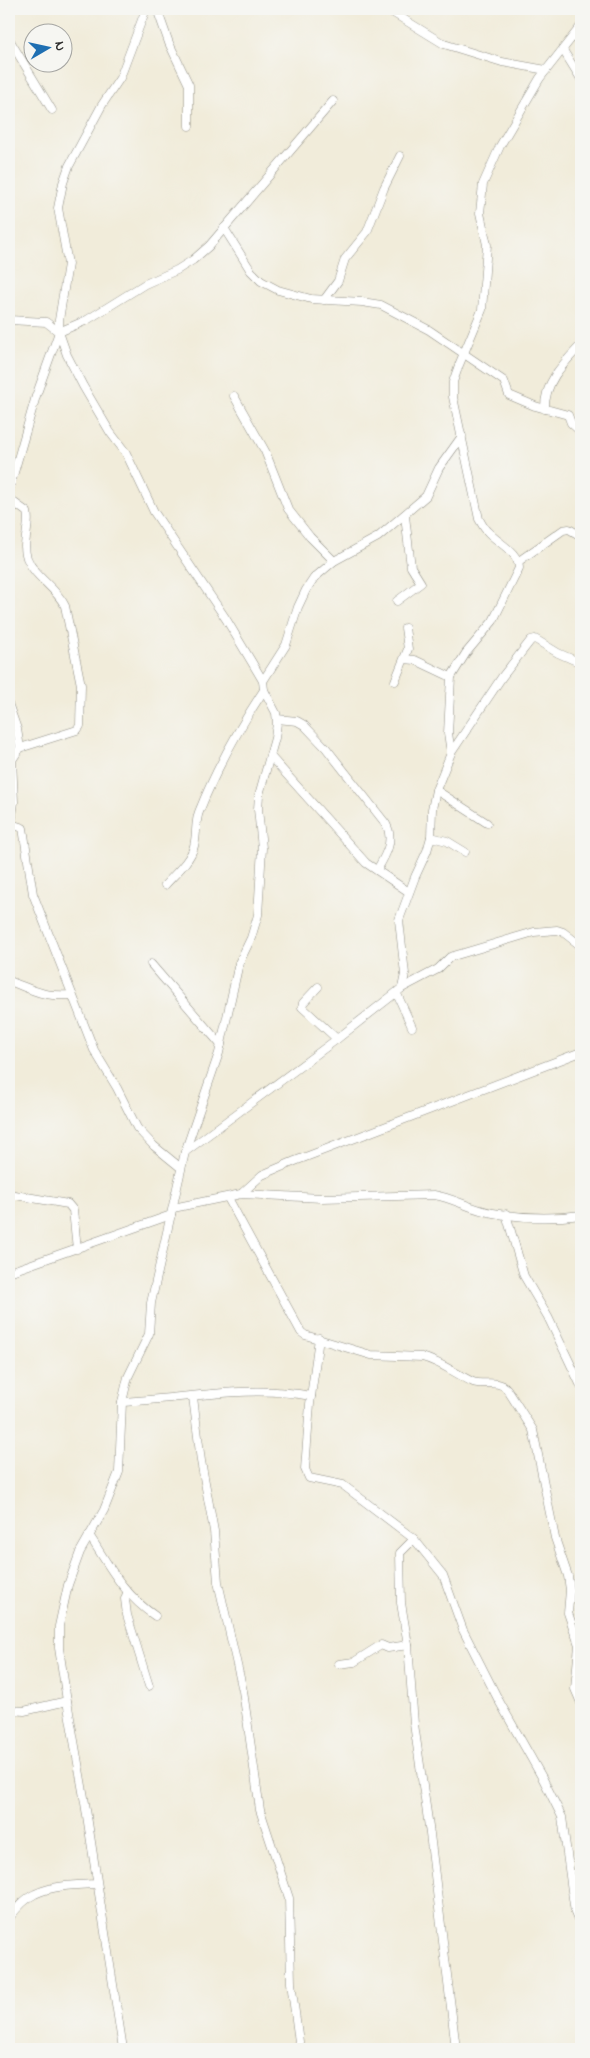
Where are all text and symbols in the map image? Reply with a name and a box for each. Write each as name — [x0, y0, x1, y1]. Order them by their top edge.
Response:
north arrow — [22, 22, 72, 72]
text: N — [48, 40, 70, 53]

